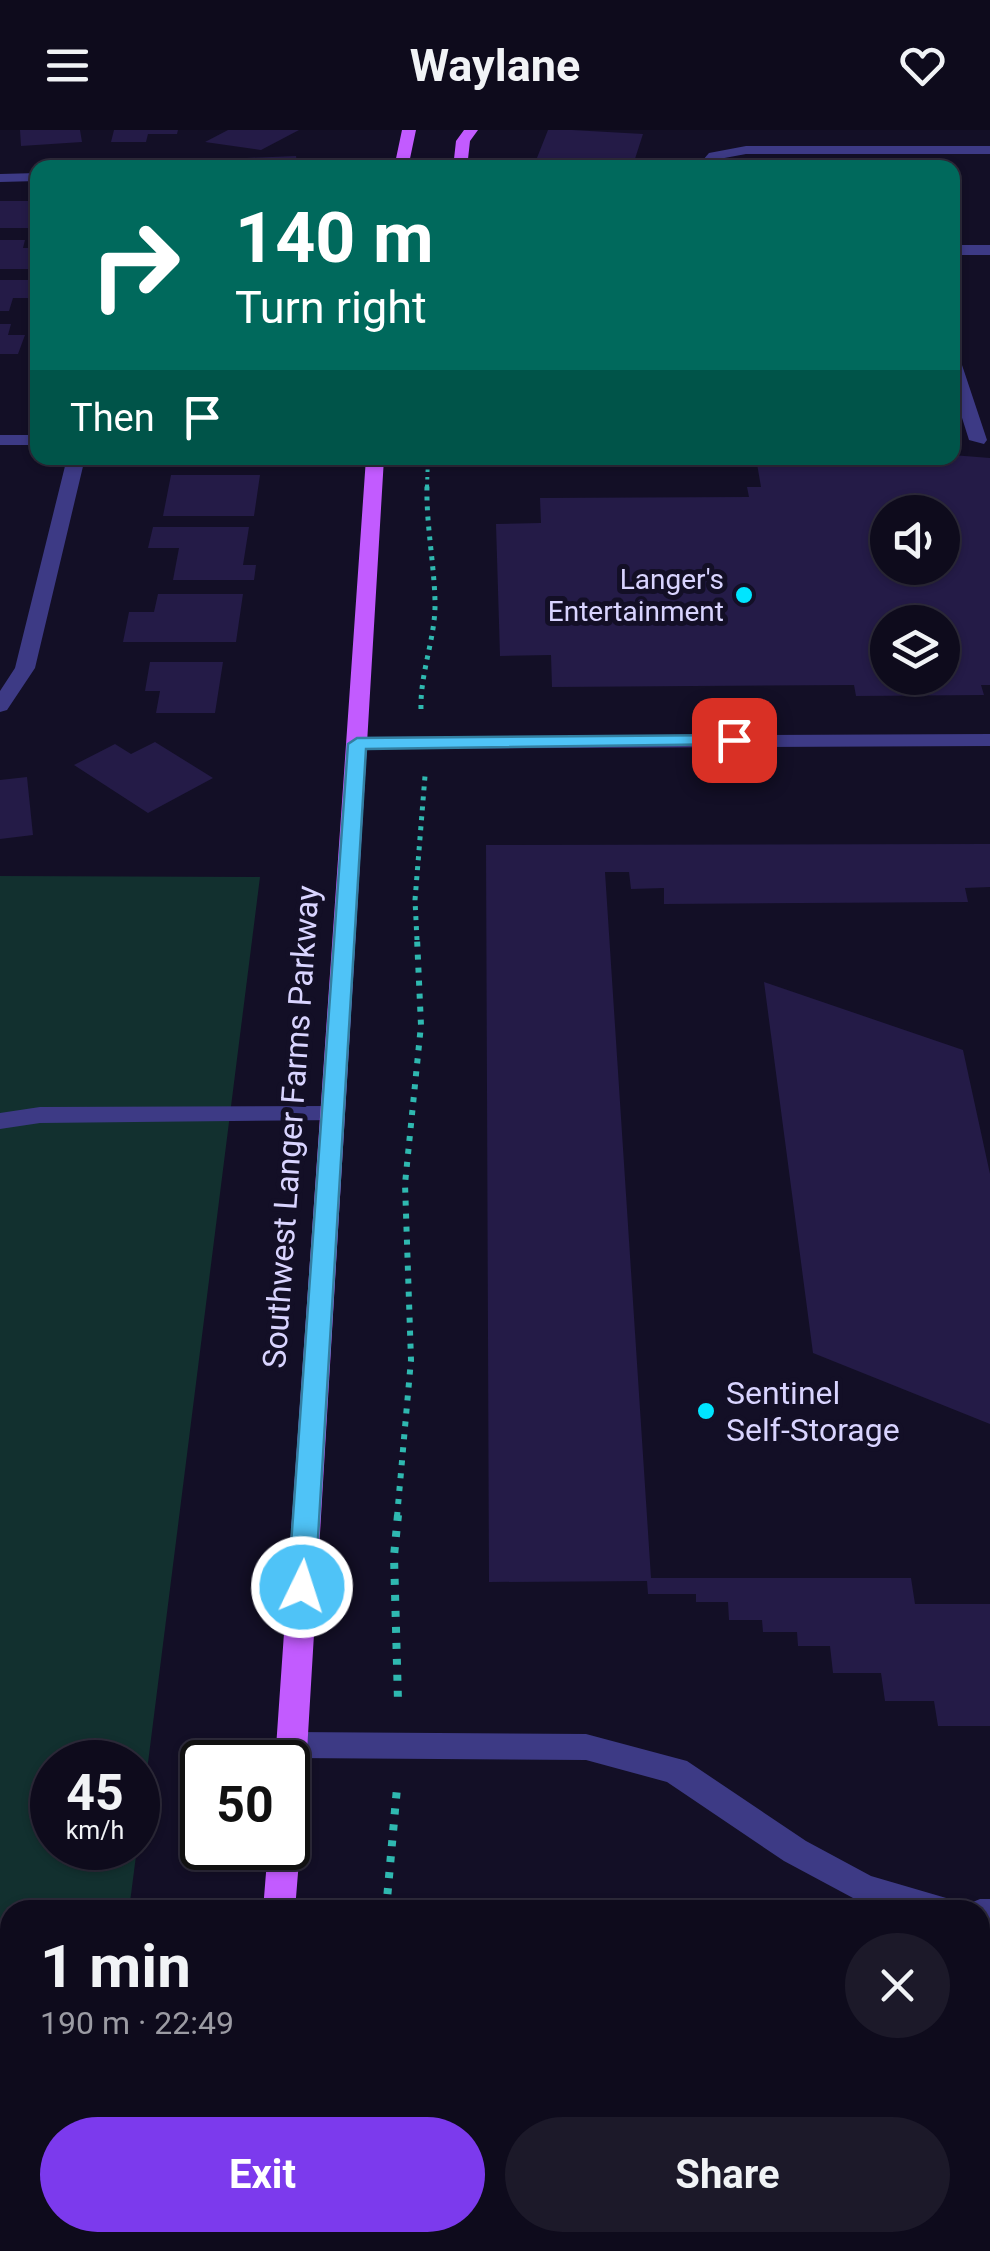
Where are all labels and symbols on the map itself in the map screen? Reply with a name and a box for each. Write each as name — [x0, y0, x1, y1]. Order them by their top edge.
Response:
place label: Langer's Entertainment — [548, 563, 724, 628]
marker: Langer's Entertainment — [733, 584, 755, 606]
pin — [692, 698, 777, 783]
street label: Southwest Langer Farms Parkway — [255, 884, 327, 1370]
place label: Sentinel Self-Storage — [726, 1374, 900, 1449]
marker: Sentinel Self-Storage — [695, 1400, 717, 1422]
position arrow — [250, 1535, 354, 1639]
speed limit sign: 50 — [180, 1740, 310, 1870]

